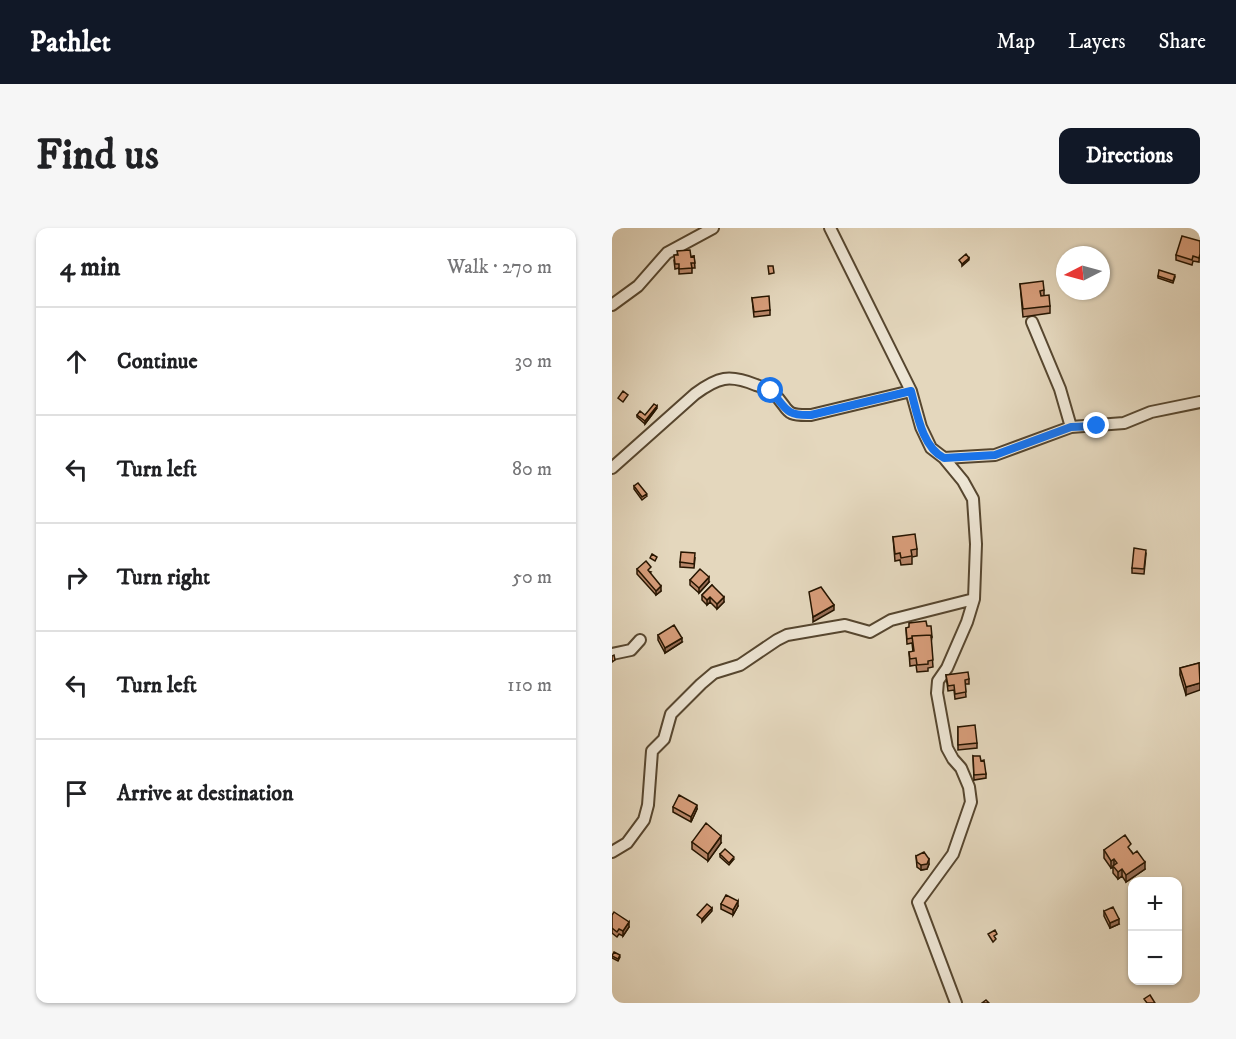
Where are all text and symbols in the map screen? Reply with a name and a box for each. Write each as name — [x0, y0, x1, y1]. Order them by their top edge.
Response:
text: Pathlet — [30, 25, 111, 60]
text: Map — [996, 29, 1035, 55]
text: Layers — [1068, 29, 1126, 55]
text: Share — [1159, 29, 1206, 55]
button: Directions — [1059, 128, 1200, 184]
text: Find us — [36, 130, 159, 182]
north arrow — [1056, 246, 1110, 300]
text: 4 min — [60, 251, 120, 284]
text: Walk · 270 m — [447, 255, 552, 280]
icon: ahead — [60, 345, 93, 378]
text: Continue — [117, 348, 198, 375]
text: 30 m — [514, 349, 552, 374]
route start — [757, 377, 783, 403]
route end — [1083, 412, 1109, 438]
icon: left — [60, 453, 93, 486]
text: Turn left — [117, 456, 197, 483]
text: 80 m — [512, 457, 552, 482]
icon: right — [60, 561, 93, 594]
text: Turn right — [117, 564, 210, 591]
text: 50 m — [512, 565, 552, 590]
icon: left — [60, 669, 93, 702]
text: Turn left — [117, 672, 197, 699]
text: 110 m — [507, 673, 552, 698]
icon: arrive — [60, 777, 93, 810]
text: Arrive at destination — [117, 780, 294, 807]
map controls — [1128, 877, 1182, 985]
button: + — [1128, 877, 1182, 931]
button: − — [1128, 931, 1182, 985]

